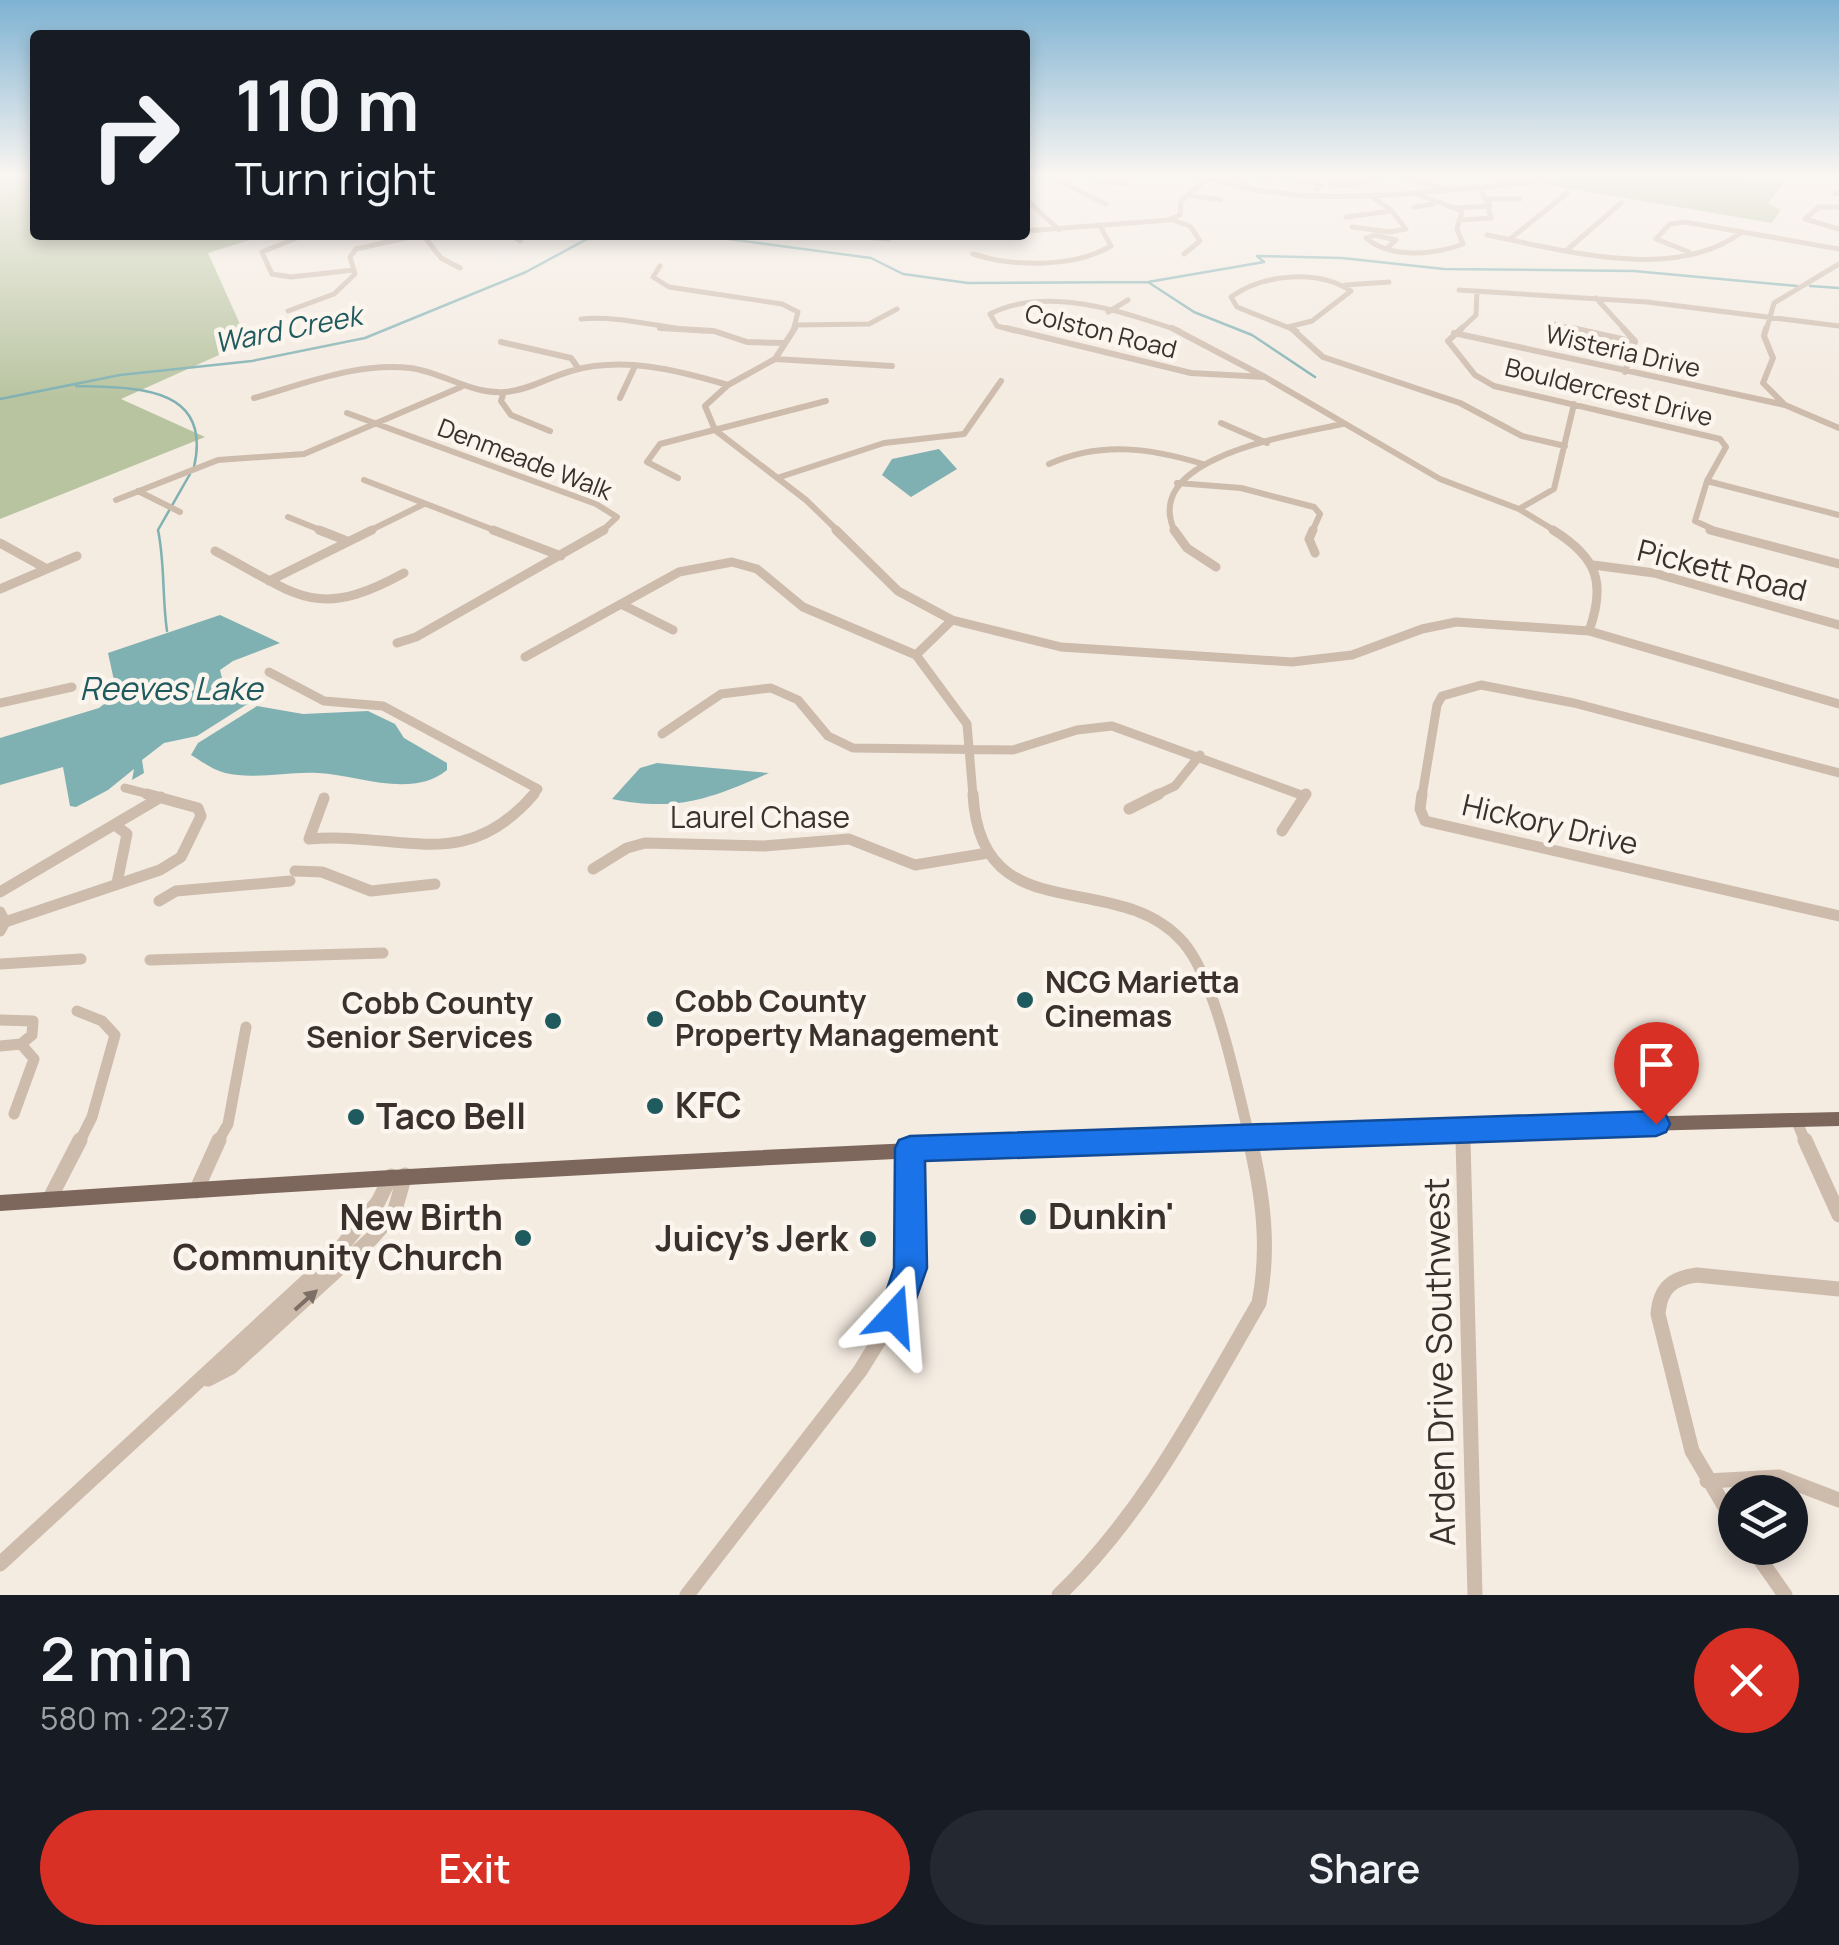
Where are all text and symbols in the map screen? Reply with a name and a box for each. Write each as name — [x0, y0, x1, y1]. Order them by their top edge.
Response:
text: 110 m — [235, 56, 419, 152]
icon: right — [70, 70, 200, 200]
text: Turn right — [235, 147, 436, 209]
water label: Ward Creek — [211, 294, 369, 361]
street label: Colston Road — [1022, 295, 1181, 366]
street label: Wisteria Drive — [1542, 316, 1704, 385]
street label: Bouldercrest Drive — [1502, 349, 1717, 434]
street label: Denmeade Walk — [433, 409, 618, 508]
street label: Pickett Road — [1633, 529, 1811, 610]
water label: Reeves Lake — [80, 666, 265, 710]
street label: Hickory Drive — [1458, 783, 1642, 864]
street label: Laurel Chase — [670, 796, 850, 837]
place label: NCG Marietta Cinemas — [1045, 961, 1240, 1036]
place label: Cobb County Property Management — [675, 980, 999, 1055]
place label: Cobb County Senior Services — [306, 982, 533, 1057]
marker: NCG Marietta Cinemas — [1014, 989, 1036, 1011]
marker: Cobb County Property Management — [644, 1008, 666, 1030]
marker: Cobb County Senior Services — [542, 1010, 564, 1032]
pin — [1614, 1022, 1699, 1125]
icon: arrive — [1629, 1037, 1684, 1092]
place label: KFC — [675, 1081, 742, 1129]
place label: Taco Bell — [376, 1092, 526, 1140]
marker: KFC — [644, 1095, 666, 1117]
marker: Taco Bell — [345, 1106, 367, 1128]
street label: Arden Drive Southwest — [1412, 1177, 1466, 1547]
place label: Dunkin' — [1048, 1192, 1175, 1240]
place label: New Birth Community Church — [172, 1193, 503, 1281]
marker: Dunkin' — [1017, 1206, 1039, 1228]
place label: Juicy's Jerk — [655, 1214, 849, 1262]
marker: New Birth Community Church — [512, 1227, 534, 1249]
marker: Juicy's Jerk — [857, 1228, 879, 1250]
position arrow — [842, 1264, 946, 1368]
one-way arrow — [293, 1289, 317, 1312]
map controls — [1718, 1475, 1808, 1565]
button: layers — [1718, 1475, 1808, 1565]
text: 2 min — [40, 1617, 193, 1699]
button: close — [1694, 1628, 1799, 1733]
text: 580 m · 22:37 — [40, 1696, 230, 1740]
button: Exit — [40, 1810, 910, 1925]
button: Share — [930, 1810, 1799, 1925]

